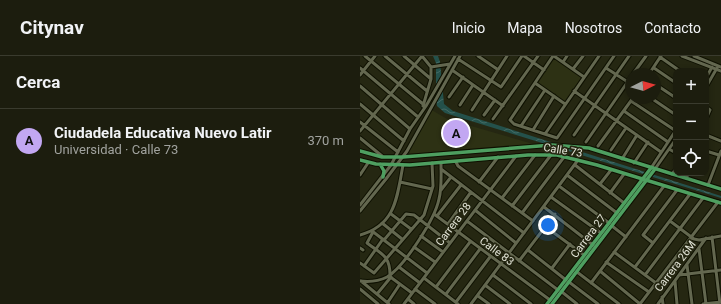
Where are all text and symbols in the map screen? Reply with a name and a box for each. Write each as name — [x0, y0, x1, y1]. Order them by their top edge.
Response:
text: Citynav — [20, 16, 84, 39]
text: Inicio — [452, 20, 485, 36]
text: Mapa — [507, 20, 543, 36]
text: Nosotros — [565, 20, 622, 36]
text: Contacto — [644, 20, 701, 36]
north arrow — [625, 68, 661, 104]
map controls — [673, 68, 709, 176]
button: + — [673, 68, 709, 104]
text: Cerca — [16, 72, 60, 92]
button: − — [673, 104, 709, 140]
pin: A — [443, 118, 469, 148]
text: Ciudadela Educativa Nuevo Latir — [54, 124, 272, 142]
text: A — [25, 133, 33, 148]
text: 370 m — [307, 133, 344, 148]
button: locate — [673, 140, 709, 176]
street label: Calle 73 — [542, 141, 583, 160]
text: Universidad · Calle 73 — [54, 142, 178, 157]
street label: Carrera 28 — [433, 200, 474, 249]
street label: Carrera 27 — [568, 212, 609, 261]
your location — [538, 215, 558, 235]
street label: Calle 83 — [477, 234, 516, 268]
street label: Carrera 26M — [652, 238, 699, 294]

